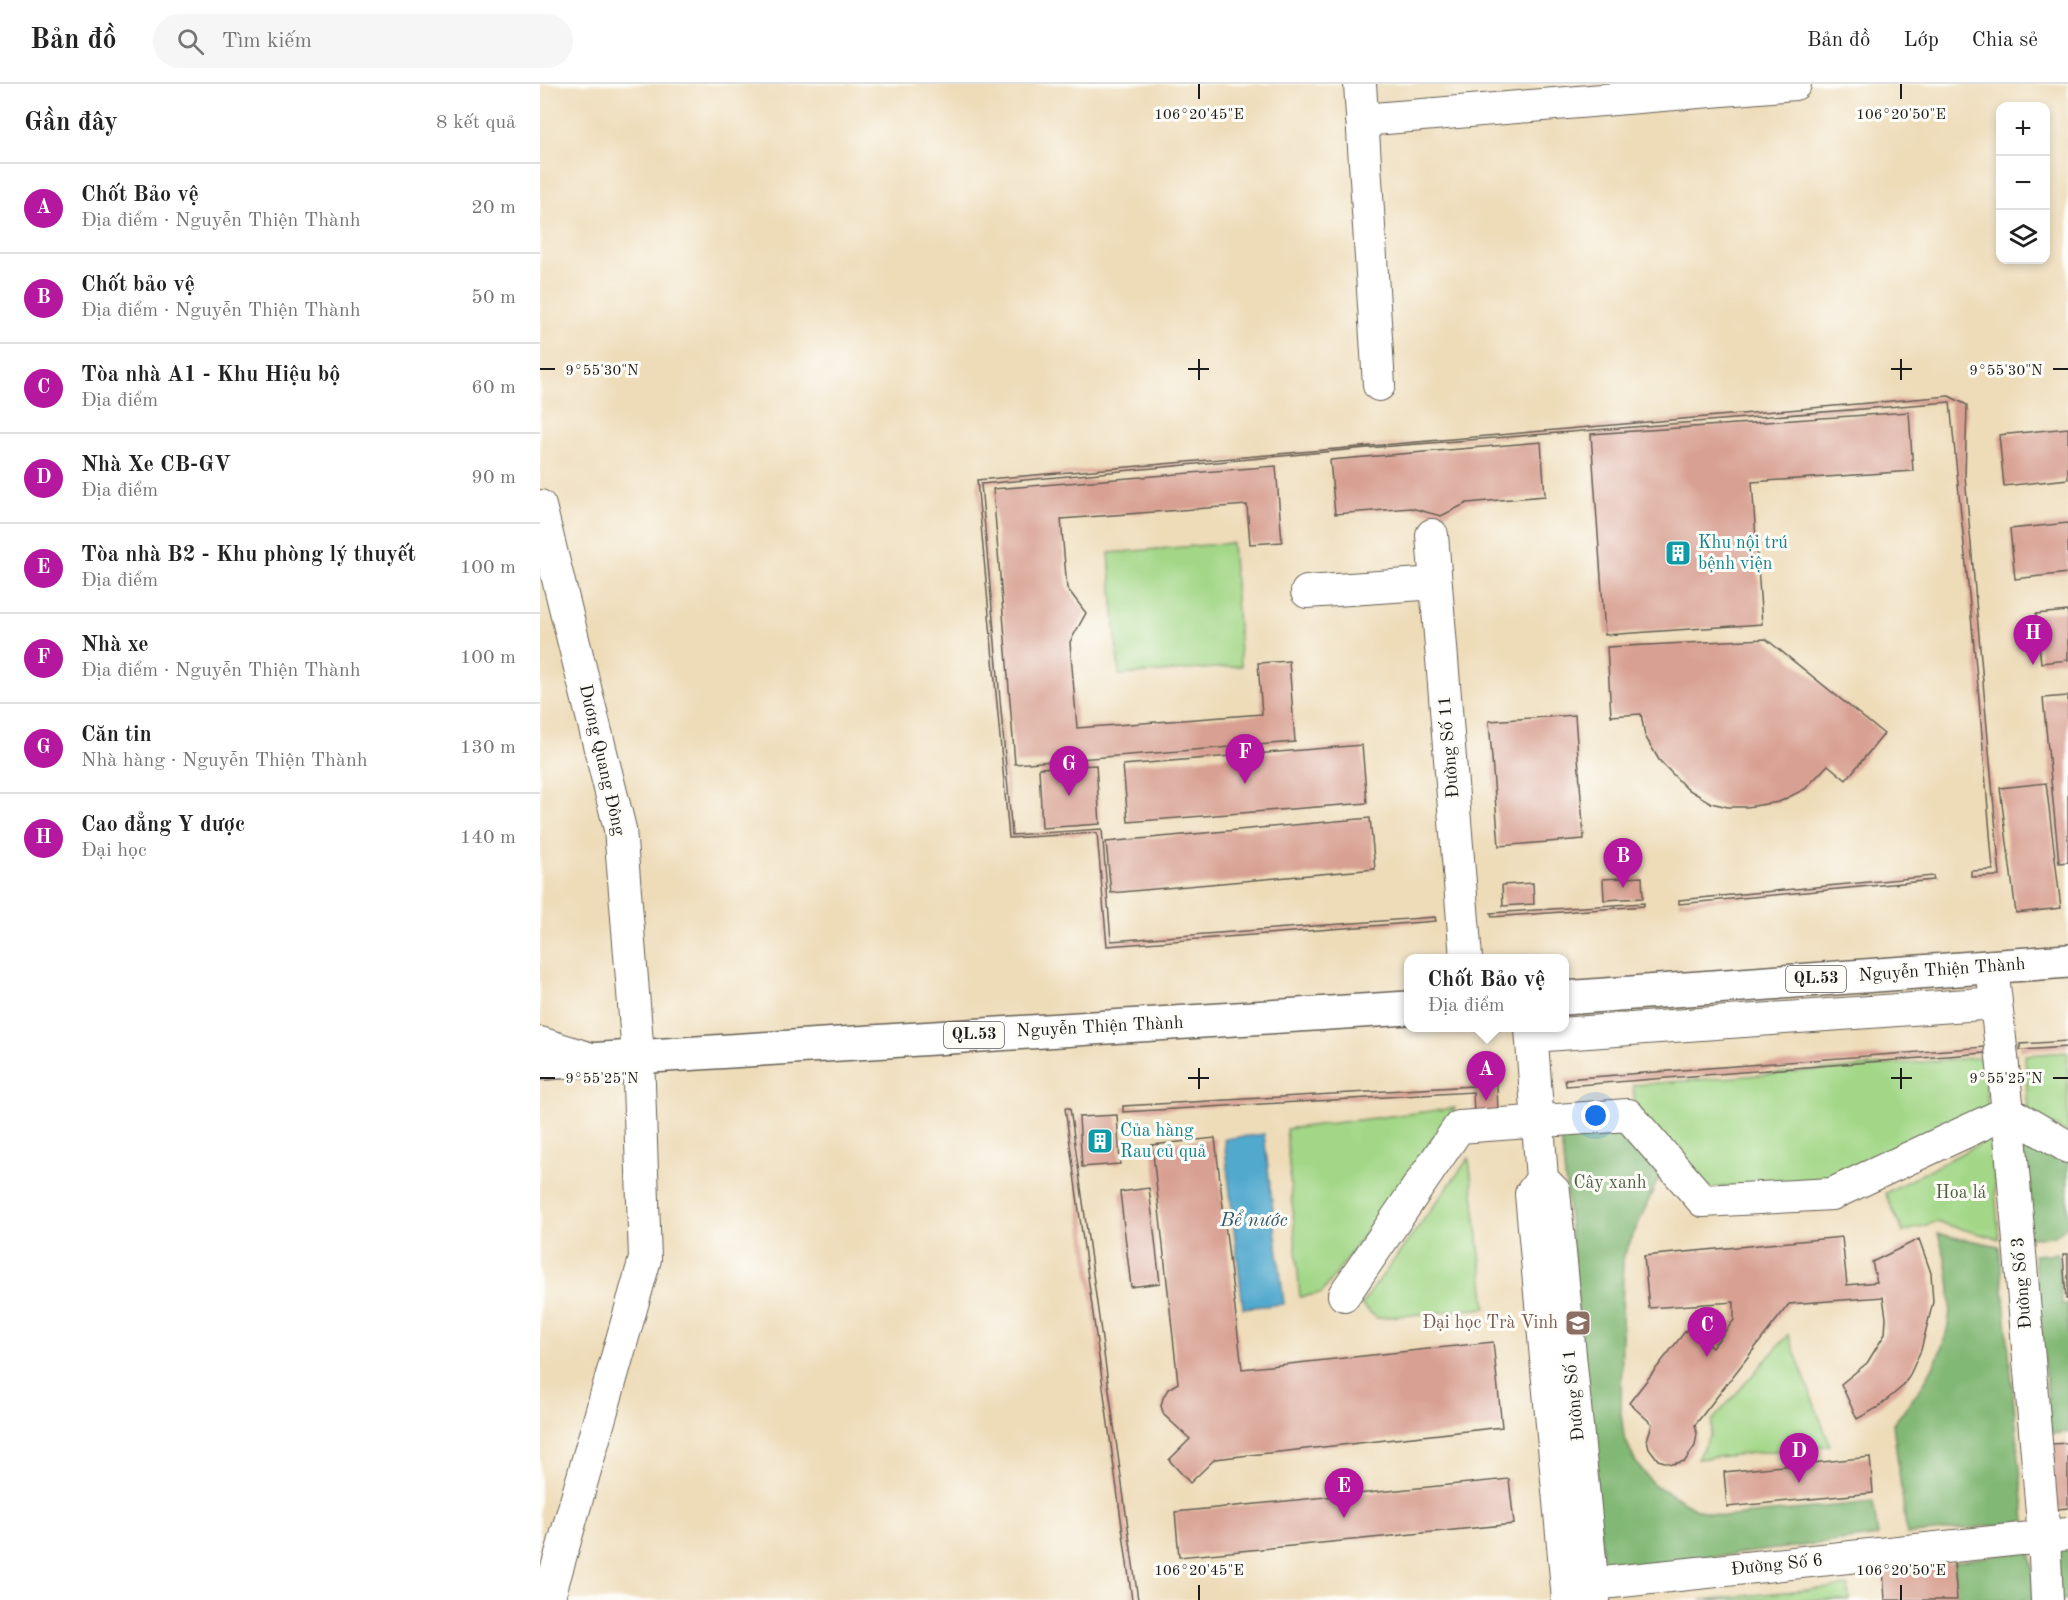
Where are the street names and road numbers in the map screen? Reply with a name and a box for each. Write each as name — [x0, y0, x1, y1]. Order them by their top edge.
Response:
street label: Dương Quang Đông — [576, 683, 628, 838]
street label: Đường Số 11 — [1435, 695, 1462, 799]
street label: Nguyễn Thiện Thành — [1858, 953, 2026, 985]
road number: QL.53 — [1786, 966, 1846, 992]
street label: Nguyễn Thiện Thành — [1016, 1012, 1184, 1040]
road number: QL.53 — [944, 1022, 1004, 1048]
street label: Đường Số 3 — [2008, 1236, 2035, 1330]
street label: Đường Số 1 — [1559, 1348, 1588, 1442]
street label: Đường Số 6 — [1730, 1550, 1824, 1579]

